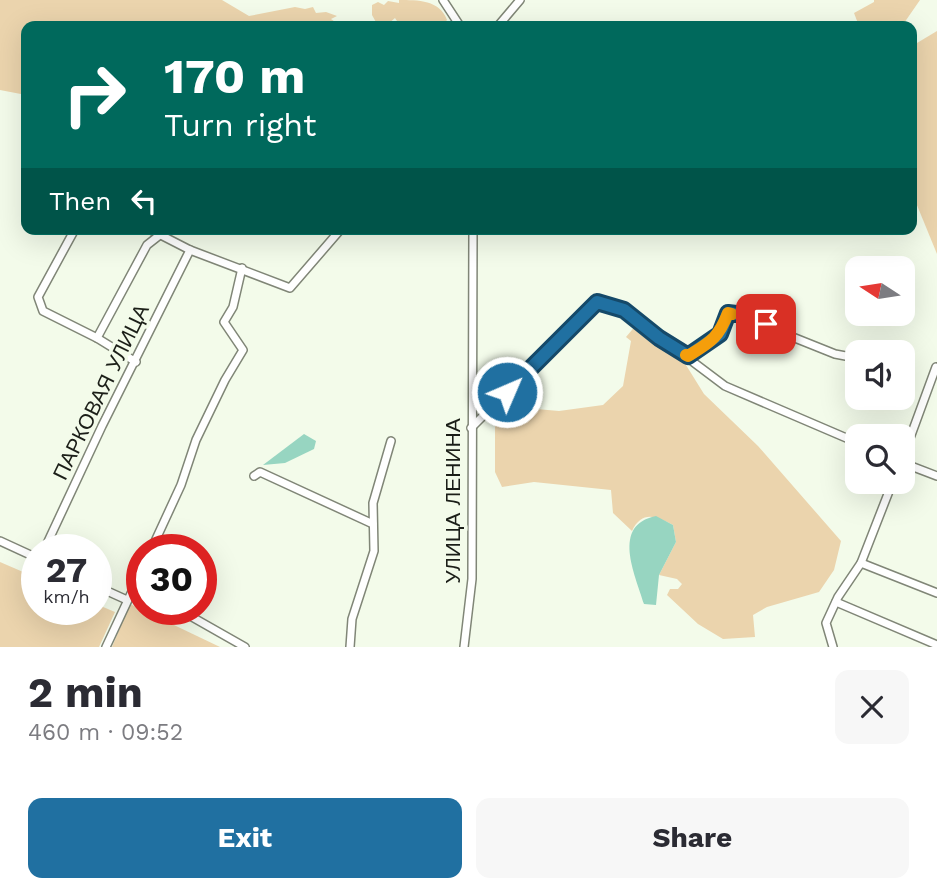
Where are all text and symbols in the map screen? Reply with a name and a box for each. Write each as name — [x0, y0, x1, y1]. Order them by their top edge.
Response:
text: 170 m — [164, 47, 305, 105]
icon: right — [49, 49, 140, 140]
text: Turn right — [164, 106, 316, 144]
icon: left — [125, 182, 163, 220]
text: Then — [49, 186, 111, 216]
north arrow — [845, 256, 915, 326]
map controls — [845, 256, 915, 494]
pin — [736, 294, 796, 354]
street label: ПАРКОВАЯ УЛИЦА — [47, 300, 154, 484]
icon: arrive — [747, 305, 785, 343]
button: sound — [845, 340, 915, 410]
position arrow — [470, 355, 544, 429]
street label: УЛИЦА ЛЕНИНА — [440, 418, 465, 584]
button: search — [845, 424, 915, 494]
speed limit sign: 30 — [126, 534, 217, 625]
text: 27 — [46, 549, 87, 591]
text: km/h — [43, 586, 90, 607]
text: 2 min — [28, 668, 143, 717]
button: close — [835, 670, 909, 744]
text: 460 m · 09:52 — [28, 719, 183, 746]
button: Exit — [28, 798, 462, 878]
button: Share — [476, 798, 909, 878]

